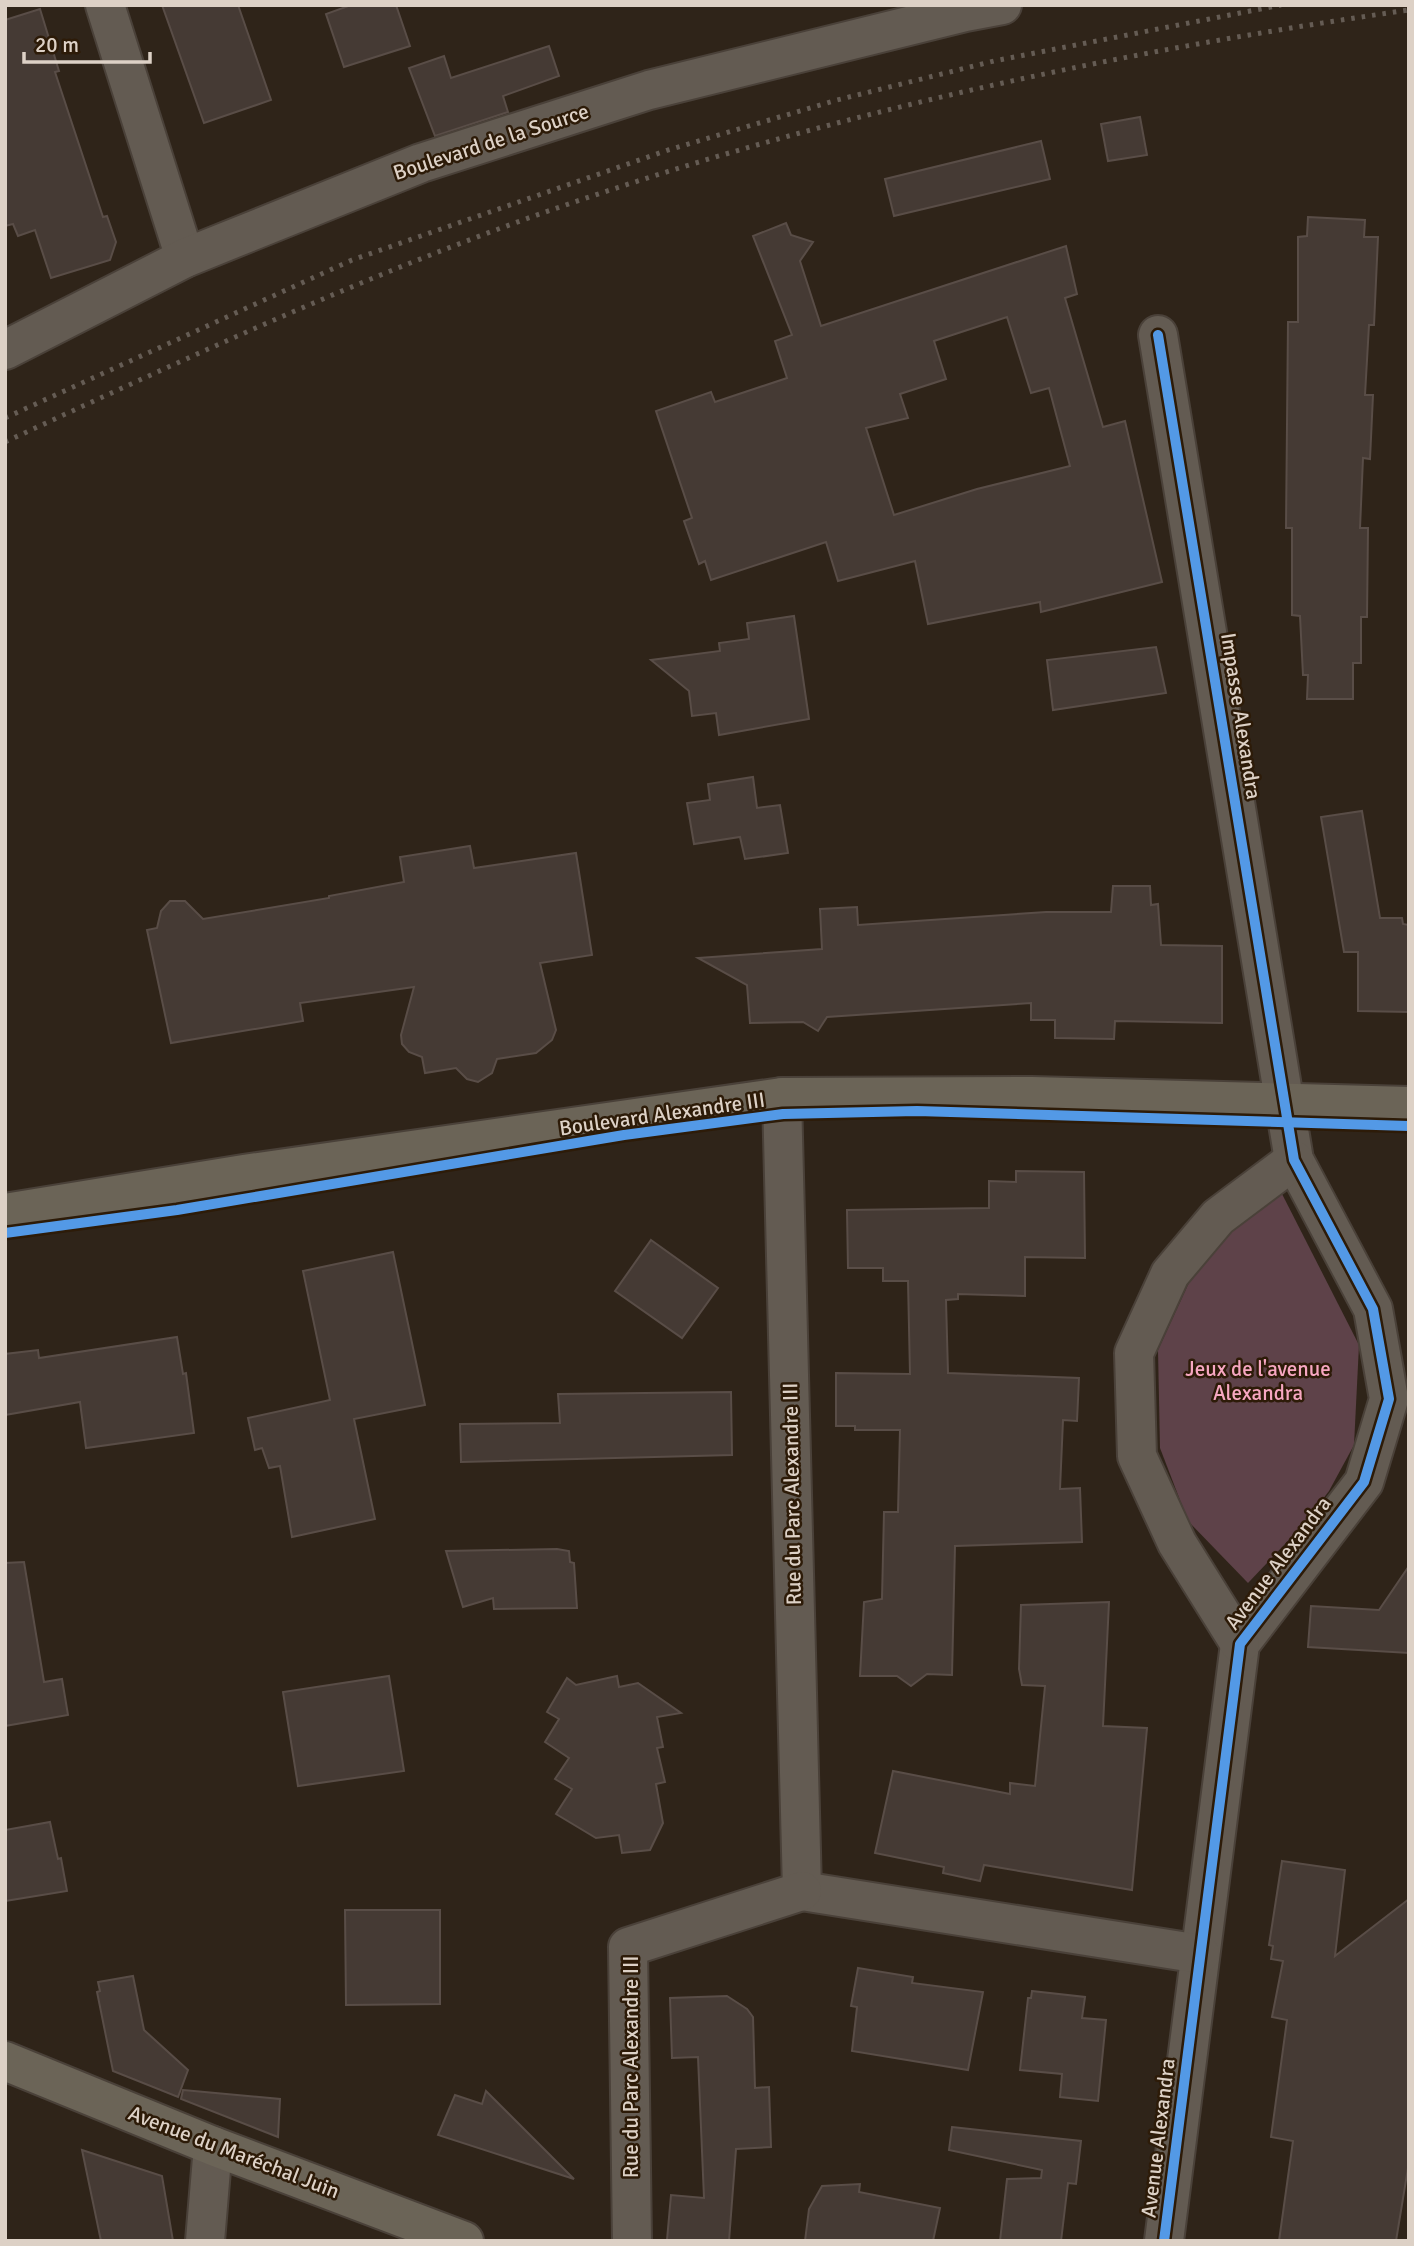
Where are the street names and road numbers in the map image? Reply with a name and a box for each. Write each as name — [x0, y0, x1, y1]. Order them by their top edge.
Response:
street label: Boulevard de la Source — [390, 98, 592, 186]
street label: Impasse Alexandra — [1215, 631, 1267, 801]
street label: Boulevard Alexandre III — [557, 1087, 767, 1141]
street label: Rue du Parc Alexandre III — [777, 1382, 807, 1606]
street label: Avenue Alexandra — [1219, 1491, 1337, 1635]
street label: Rue du Parc Alexandre III — [618, 1956, 644, 2178]
street label: Avenue Alexandra — [1135, 2057, 1181, 2219]
street label: Avenue du Maréchal Juin — [125, 2100, 343, 2204]

